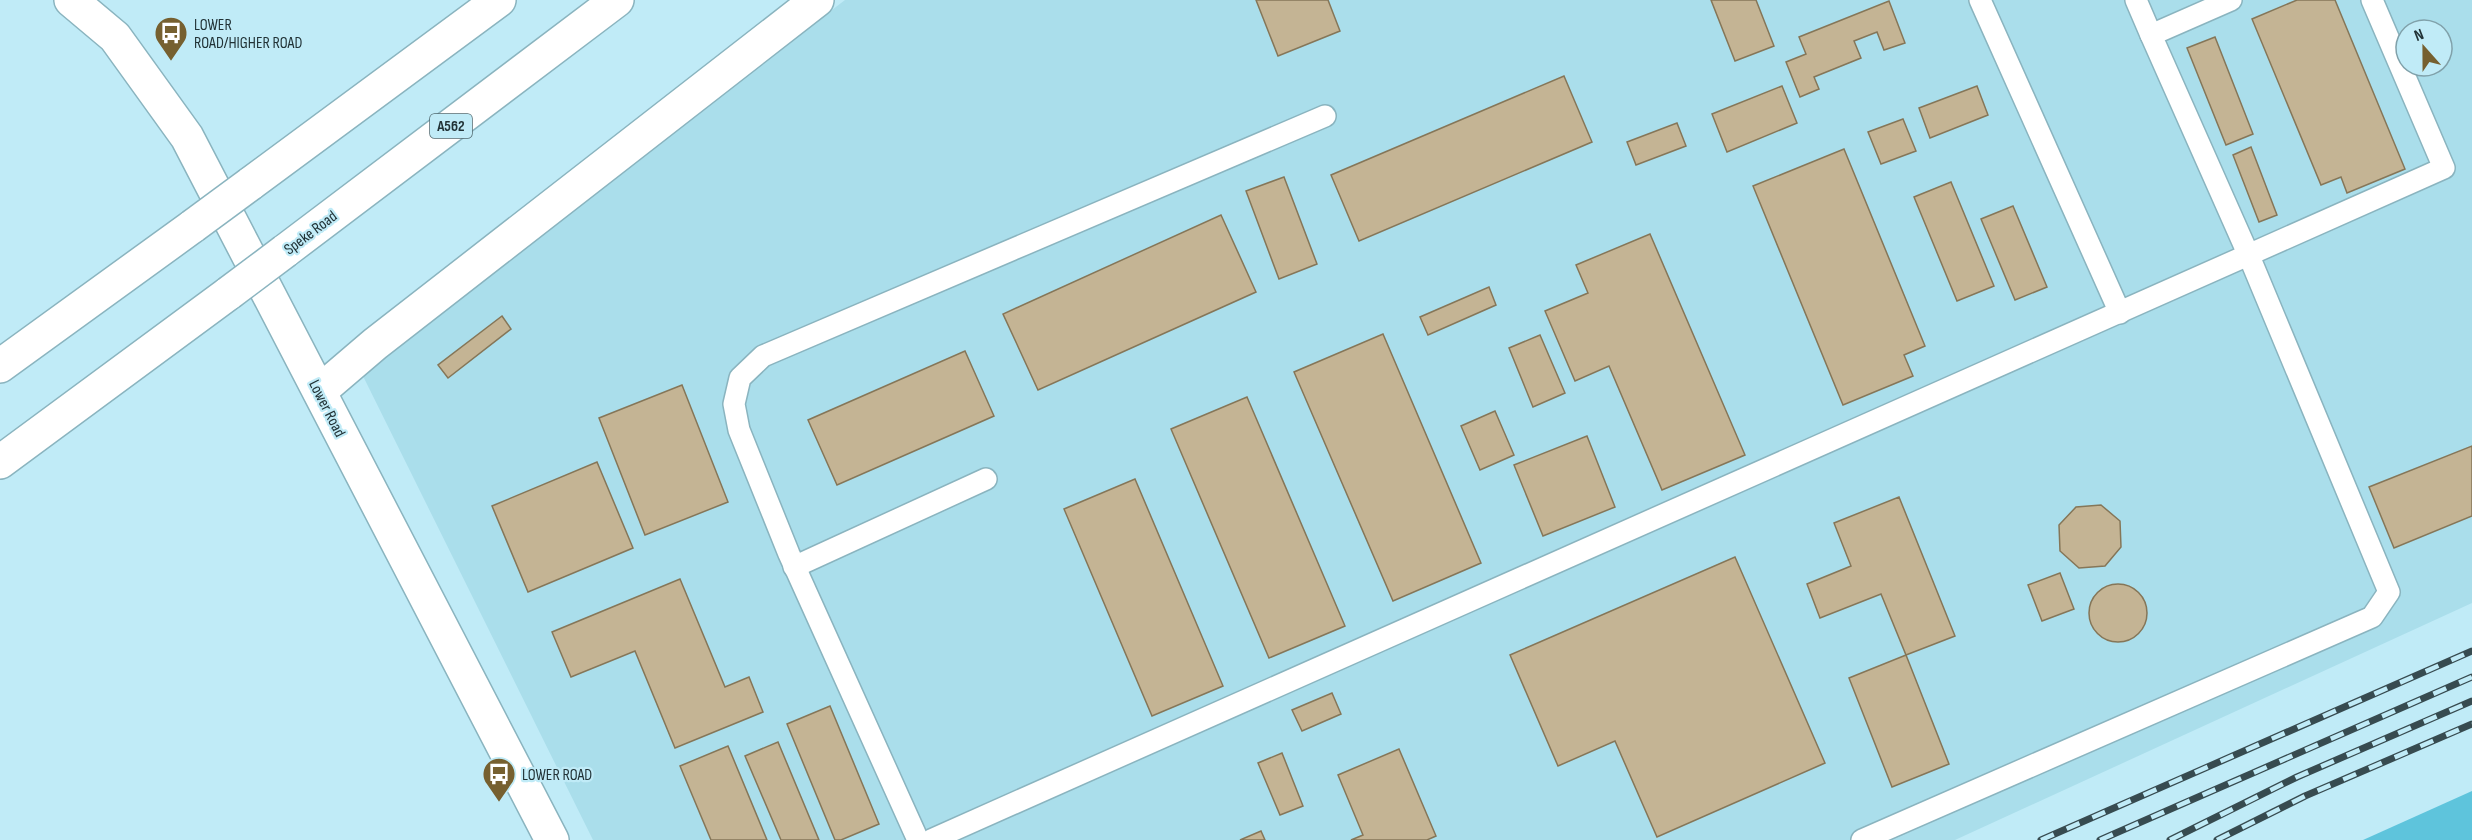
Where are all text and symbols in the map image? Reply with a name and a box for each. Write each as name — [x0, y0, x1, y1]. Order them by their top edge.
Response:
bus stop icon: LOWER ROAD/HIGHER ROAD — [153, 15, 189, 62]
place label: LOWER ROAD/HIGHER ROAD — [194, 16, 302, 53]
north arrow — [2394, 18, 2454, 78]
text: N — [2412, 25, 2427, 46]
road number: A562 — [430, 114, 472, 138]
street label: Speke Road — [281, 207, 341, 259]
street label: Lower Road — [304, 377, 349, 440]
bus stop icon: LOWER ROAD — [481, 756, 517, 803]
place label: LOWER ROAD — [522, 766, 592, 785]

